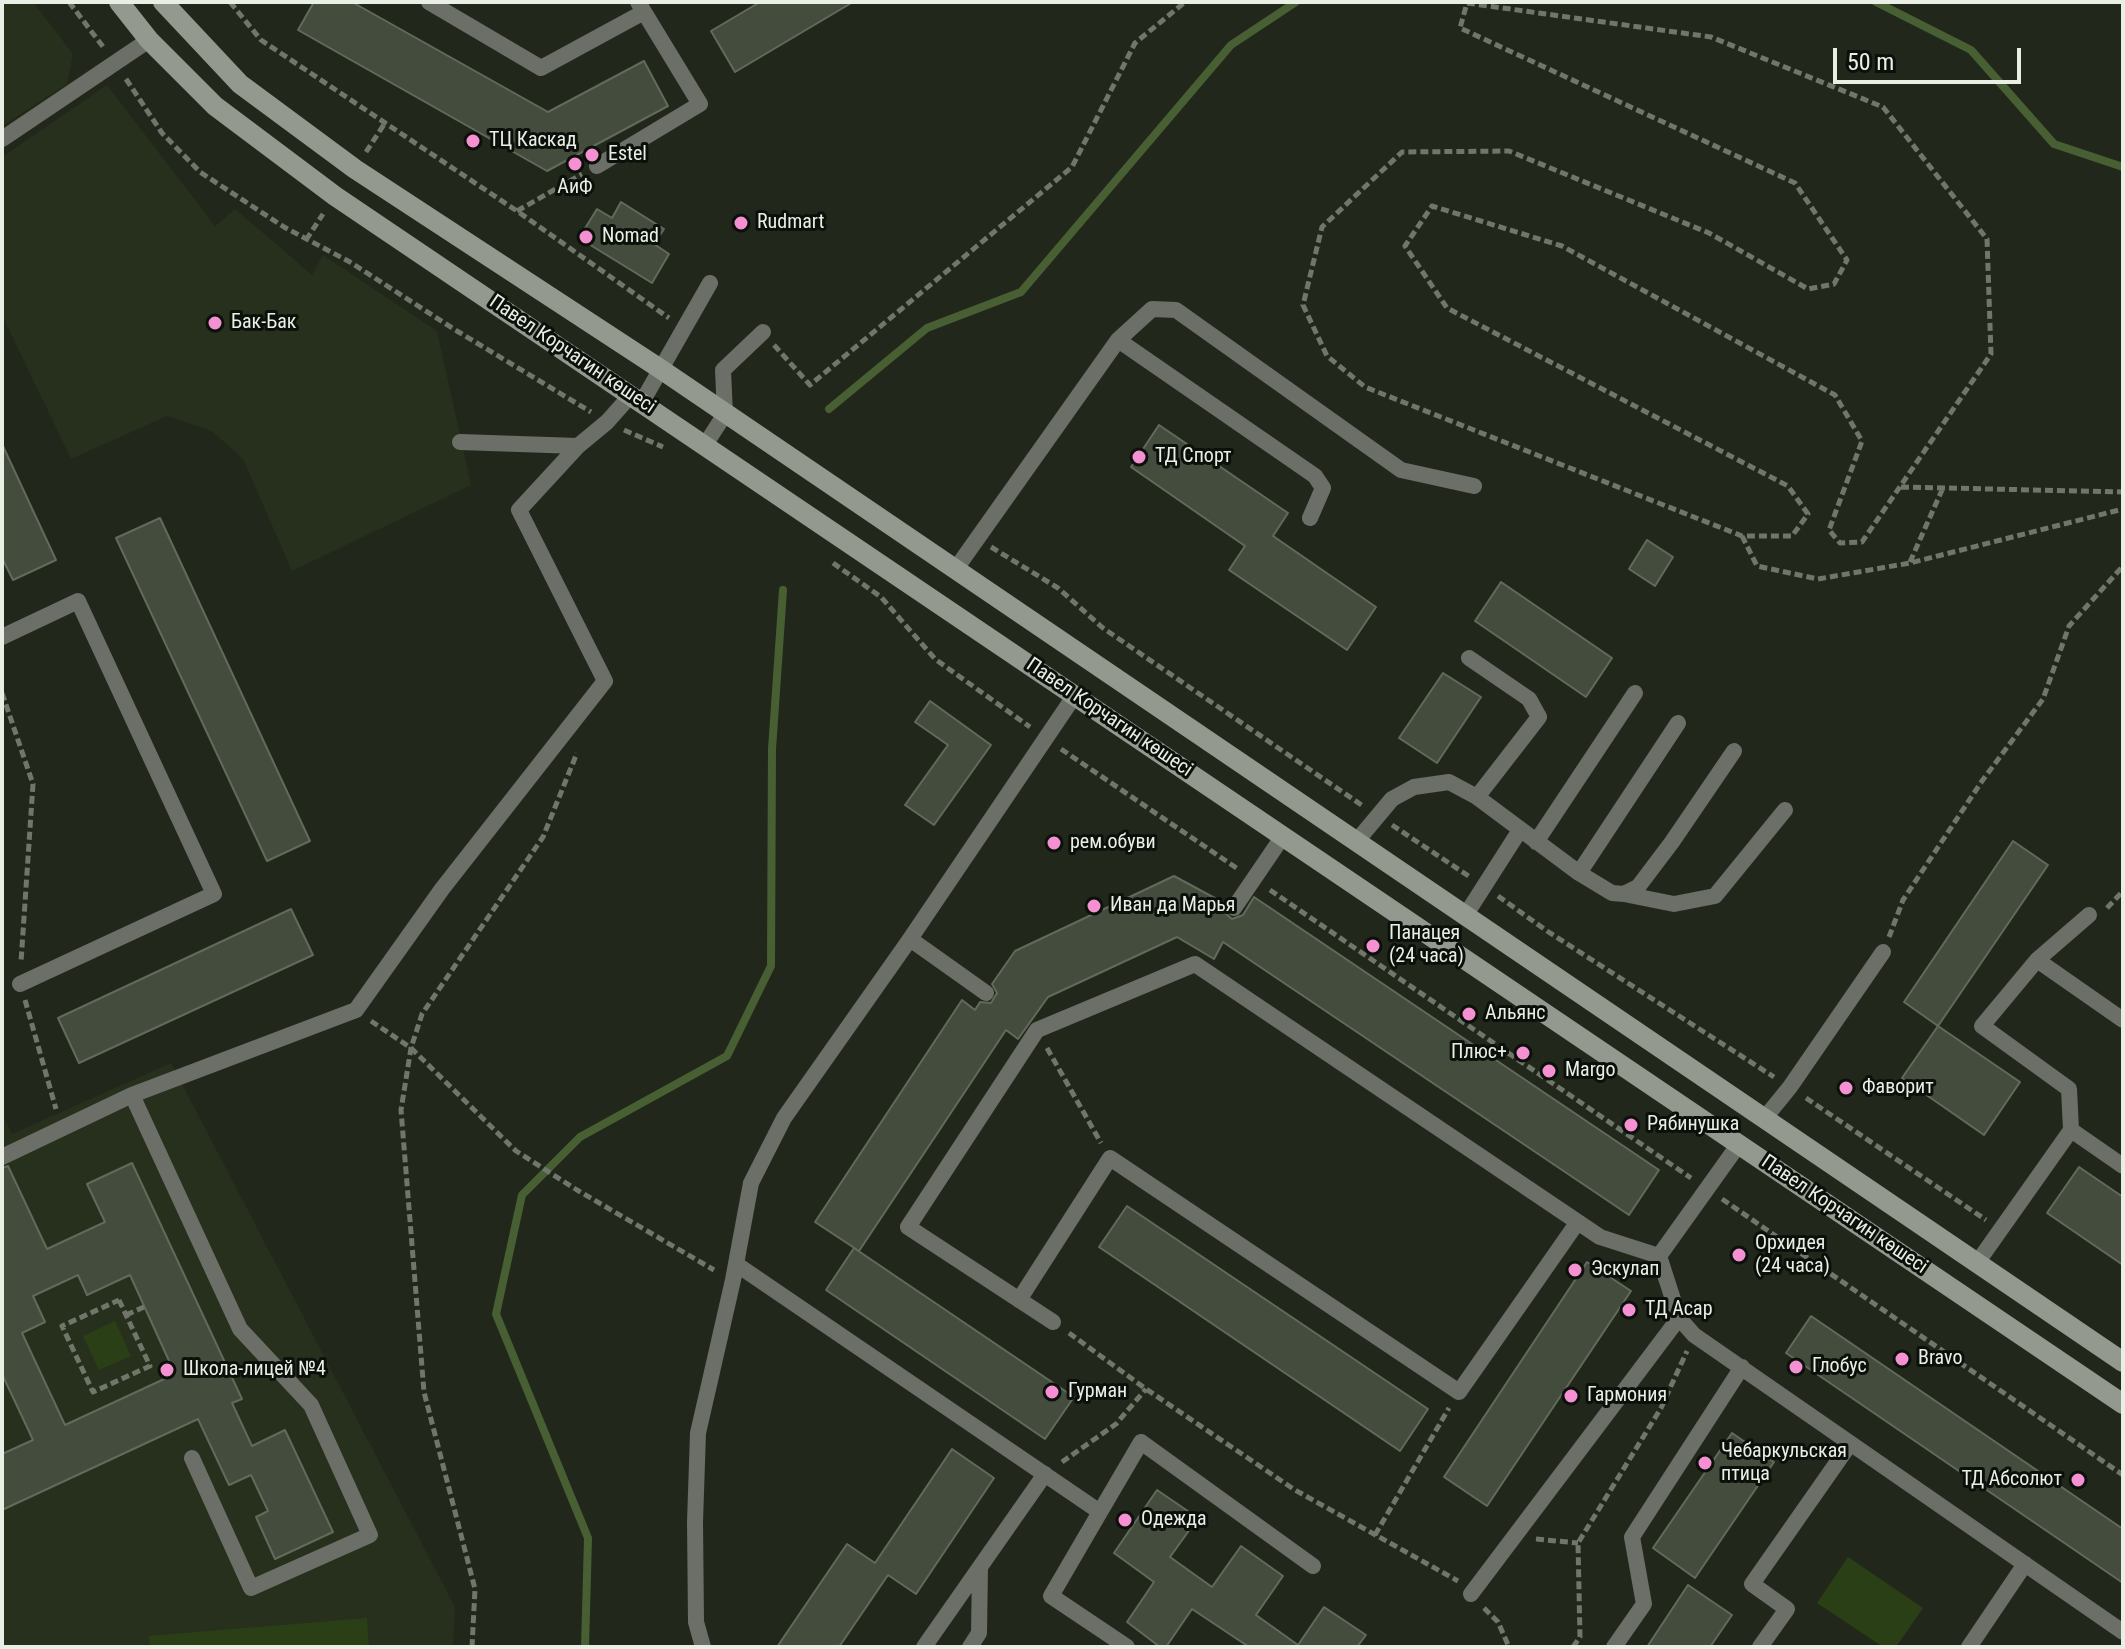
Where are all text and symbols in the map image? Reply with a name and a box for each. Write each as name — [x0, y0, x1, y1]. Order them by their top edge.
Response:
scale bar — [1837, 32, 2025, 82]
text: 50 m — [1847, 48, 1894, 76]
place label: ТЦ Каскад — [489, 129, 577, 153]
marker: ТЦ Каскад — [464, 132, 482, 150]
place label: Estel — [608, 143, 647, 167]
marker: Estel — [583, 146, 601, 164]
marker: АиФ — [566, 155, 584, 173]
place label: АиФ — [557, 176, 593, 200]
place label: Rudmart — [757, 211, 824, 235]
marker: Rudmart — [732, 214, 750, 232]
place label: Nomad — [602, 225, 659, 249]
marker: Nomad — [577, 228, 595, 246]
street label: Павел Корчагин көшесі — [484, 290, 660, 420]
place label: Бак-Бак — [231, 311, 296, 335]
marker: Бак-Бак — [206, 314, 224, 332]
place label: ТД Спорт — [1155, 445, 1231, 469]
marker: ТД Спорт — [1130, 448, 1148, 466]
street label: Павел Корчагин көшесі — [1021, 653, 1197, 783]
place label: рем.обуви — [1070, 831, 1156, 855]
marker: рем.обуви — [1045, 834, 1063, 852]
place label: Иван да Марья — [1110, 894, 1235, 918]
marker: Иван да Марья — [1085, 897, 1103, 915]
place label: Панацея (24 часа) — [1389, 922, 1464, 969]
marker: Панацея (24 часа) — [1364, 937, 1382, 955]
place label: Альянс — [1485, 1002, 1546, 1026]
marker: Альянс — [1460, 1005, 1478, 1023]
place label: Плюс+ — [1451, 1041, 1507, 1065]
marker: Плюс+ — [1514, 1044, 1532, 1062]
place label: Margo — [1565, 1059, 1615, 1083]
marker: Margo — [1540, 1062, 1558, 1080]
place label: Фаворит — [1862, 1076, 1934, 1100]
marker: Фаворит — [1837, 1079, 1855, 1097]
place label: Рябинушка — [1647, 1113, 1739, 1137]
marker: Рябинушка — [1622, 1116, 1640, 1134]
street label: Павел Корчагин көшесі — [1756, 1150, 1932, 1280]
place label: Орхидея (24 часа) — [1755, 1232, 1830, 1279]
marker: Орхидея (24 часа) — [1730, 1246, 1748, 1264]
place label: Эскулап — [1591, 1258, 1660, 1282]
marker: Эскулап — [1566, 1261, 1584, 1279]
place label: ТД Асар — [1645, 1298, 1713, 1322]
marker: ТД Асар — [1620, 1301, 1638, 1319]
place label: Bravo — [1918, 1347, 1963, 1371]
marker: Bravo — [1893, 1350, 1911, 1368]
place label: Глобус — [1812, 1355, 1867, 1379]
place label: Школа-лицей №4 — [183, 1358, 326, 1382]
marker: Глобус — [1787, 1358, 1805, 1376]
marker: Школа-лицей №4 — [158, 1361, 176, 1379]
place label: Гурман — [1068, 1380, 1127, 1404]
marker: Гурман — [1043, 1383, 1061, 1401]
place label: Гармония — [1587, 1384, 1667, 1408]
marker: Гармония — [1562, 1387, 1580, 1405]
place label: Чебаркульская птица — [1721, 1440, 1847, 1487]
marker: Чебаркульская птица — [1696, 1454, 1714, 1472]
place label: ТД Абсолют — [1962, 1468, 2062, 1492]
marker: ТД Абсолют — [2069, 1471, 2087, 1489]
place label: Одежда — [1141, 1508, 1207, 1532]
marker: Одежда — [1116, 1511, 1134, 1529]

